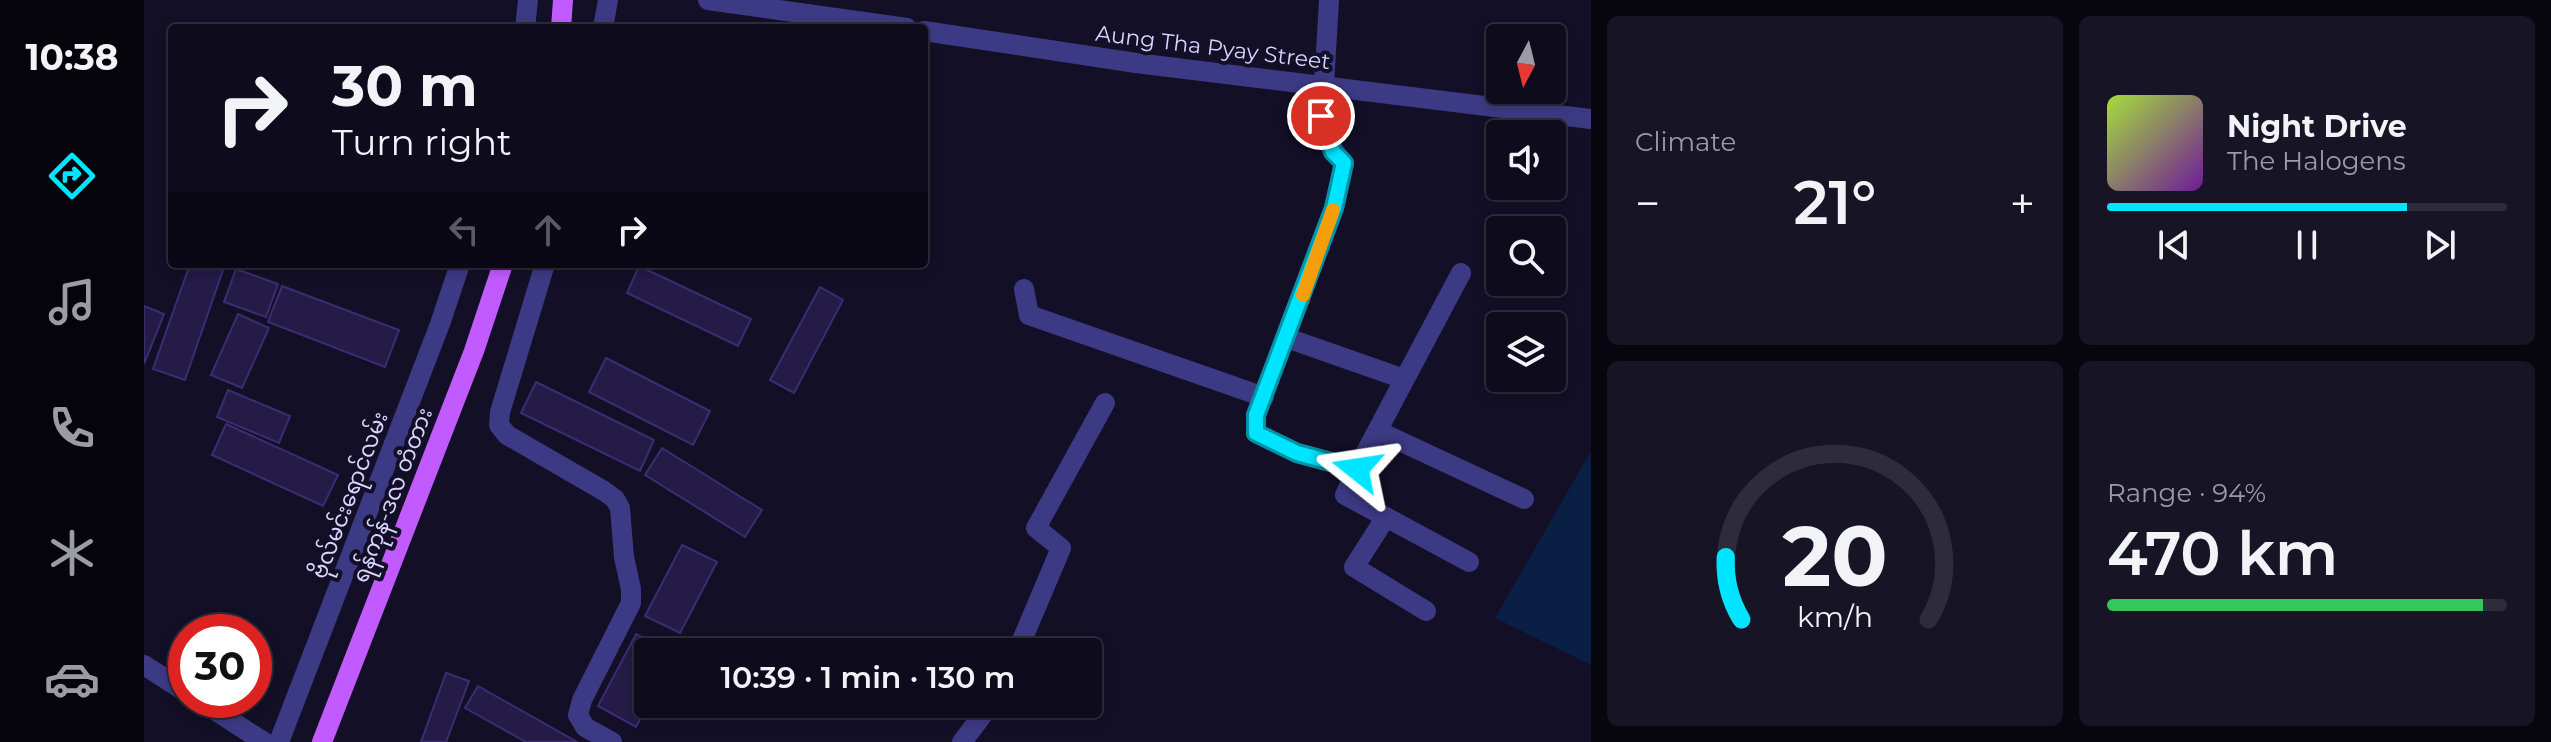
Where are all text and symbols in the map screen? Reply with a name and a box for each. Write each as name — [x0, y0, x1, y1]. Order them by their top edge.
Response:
street label: Aung Tha Pyay Street — [1094, 20, 1332, 75]
north arrow — [1486, 24, 1566, 104]
map controls — [1486, 24, 1566, 392]
text: 10:38 — [25, 35, 119, 79]
text: 30 m — [332, 52, 478, 120]
icon: right — [200, 56, 304, 160]
pin — [1287, 82, 1355, 150]
icon: arrive — [1299, 94, 1343, 138]
text: Night Drive — [2227, 108, 2407, 145]
text: Turn right — [332, 120, 512, 164]
button: sound — [1486, 120, 1566, 200]
text: Climate — [1635, 126, 1736, 158]
text: The Halogens — [2227, 145, 2406, 177]
icon: directions — [44, 148, 100, 204]
text: 21° — [1794, 166, 1876, 239]
text: − — [1635, 176, 1660, 230]
text: + — [2010, 176, 2035, 230]
icon: left — [442, 208, 486, 252]
icon: ahead — [526, 208, 570, 252]
icon: right — [610, 208, 654, 252]
button: search — [1486, 216, 1566, 296]
icon: previous — [2152, 223, 2196, 267]
icon: pause — [2285, 223, 2329, 267]
icon: next — [2418, 223, 2462, 267]
icon: music — [44, 274, 100, 330]
button: layers — [1486, 312, 1566, 392]
icon: phone — [44, 400, 100, 456]
street label: ရန်ကုန်-ဒလ တံတား — [345, 403, 442, 588]
street label: ဗိုလ်မင်းရောင်လမ်း — [303, 407, 397, 584]
position arrow — [1315, 427, 1399, 511]
text: Range · 94% — [2107, 477, 2266, 509]
text: 20 — [1782, 504, 1888, 606]
text: 470 km — [2107, 517, 2338, 590]
icon: climate — [44, 525, 100, 581]
text: km/h — [1797, 599, 1873, 634]
speed limit sign: 30 — [168, 614, 272, 718]
icon: car — [44, 651, 100, 707]
text: 10:39 · 1 min · 130 m — [721, 659, 1015, 696]

